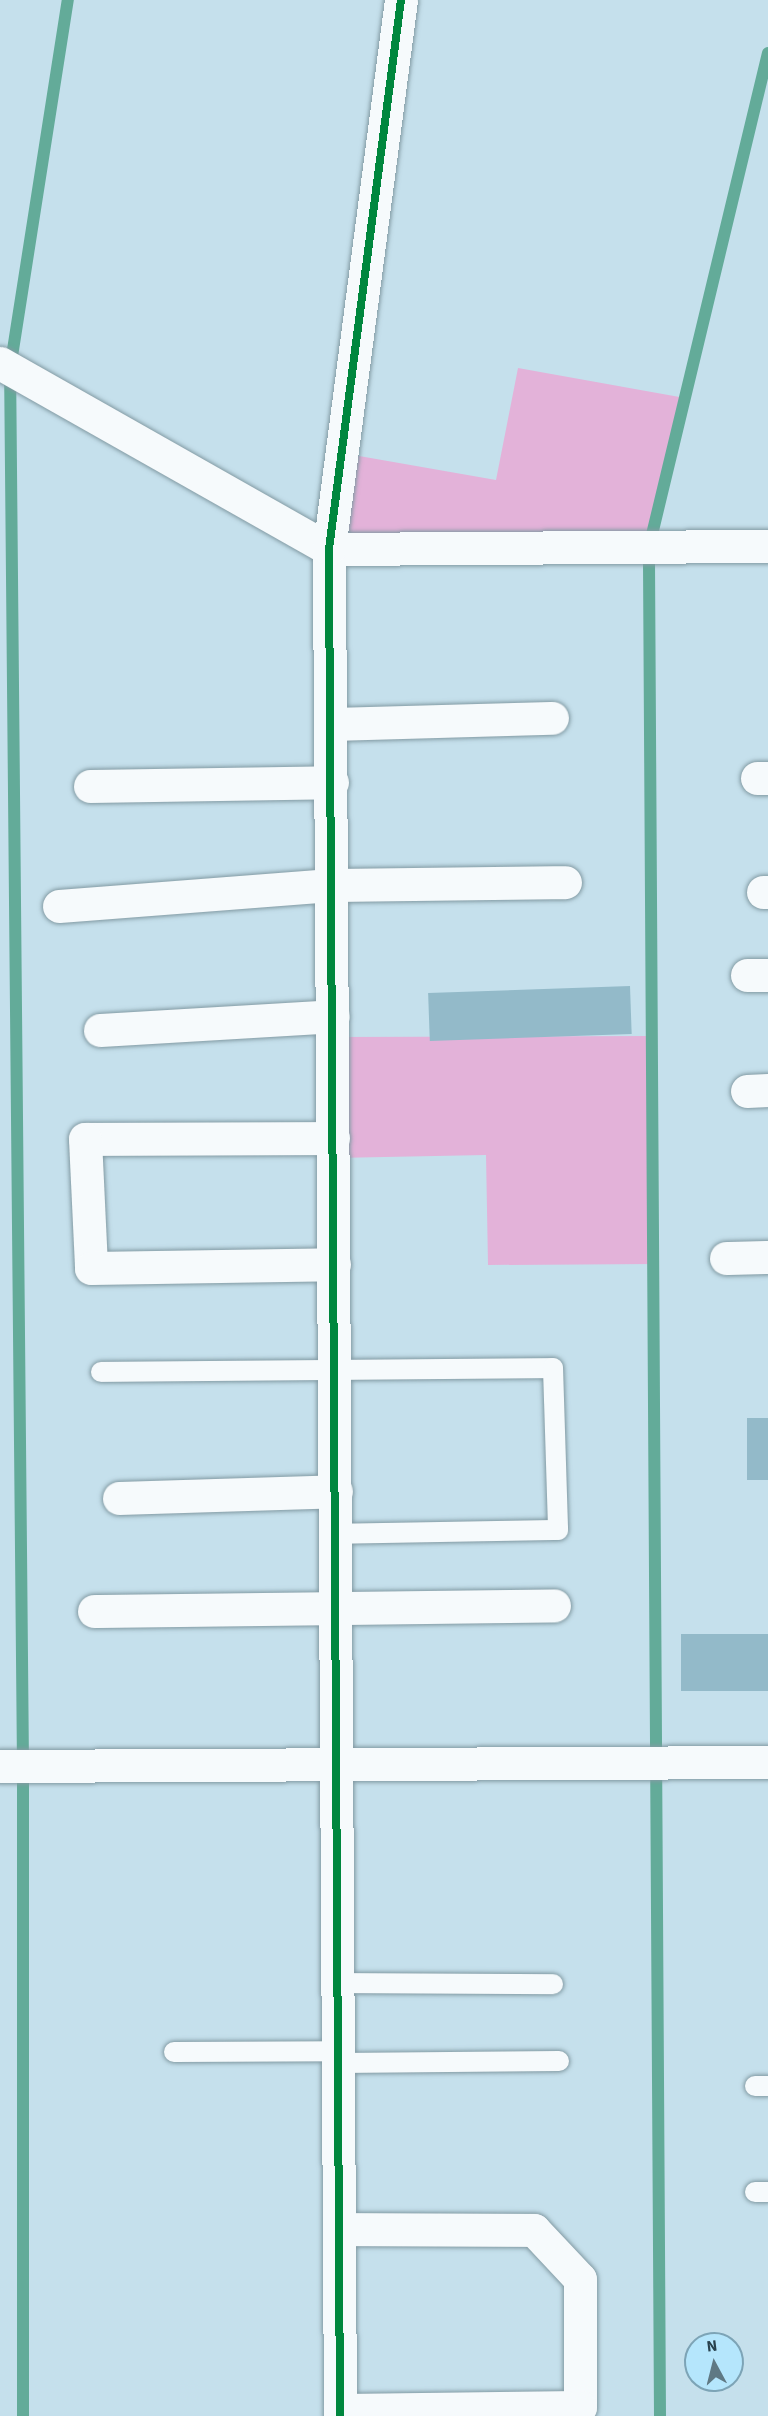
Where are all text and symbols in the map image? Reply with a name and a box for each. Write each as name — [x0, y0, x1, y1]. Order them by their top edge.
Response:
north arrow — [684, 2332, 744, 2392]
text: N — [705, 2335, 719, 2358]

